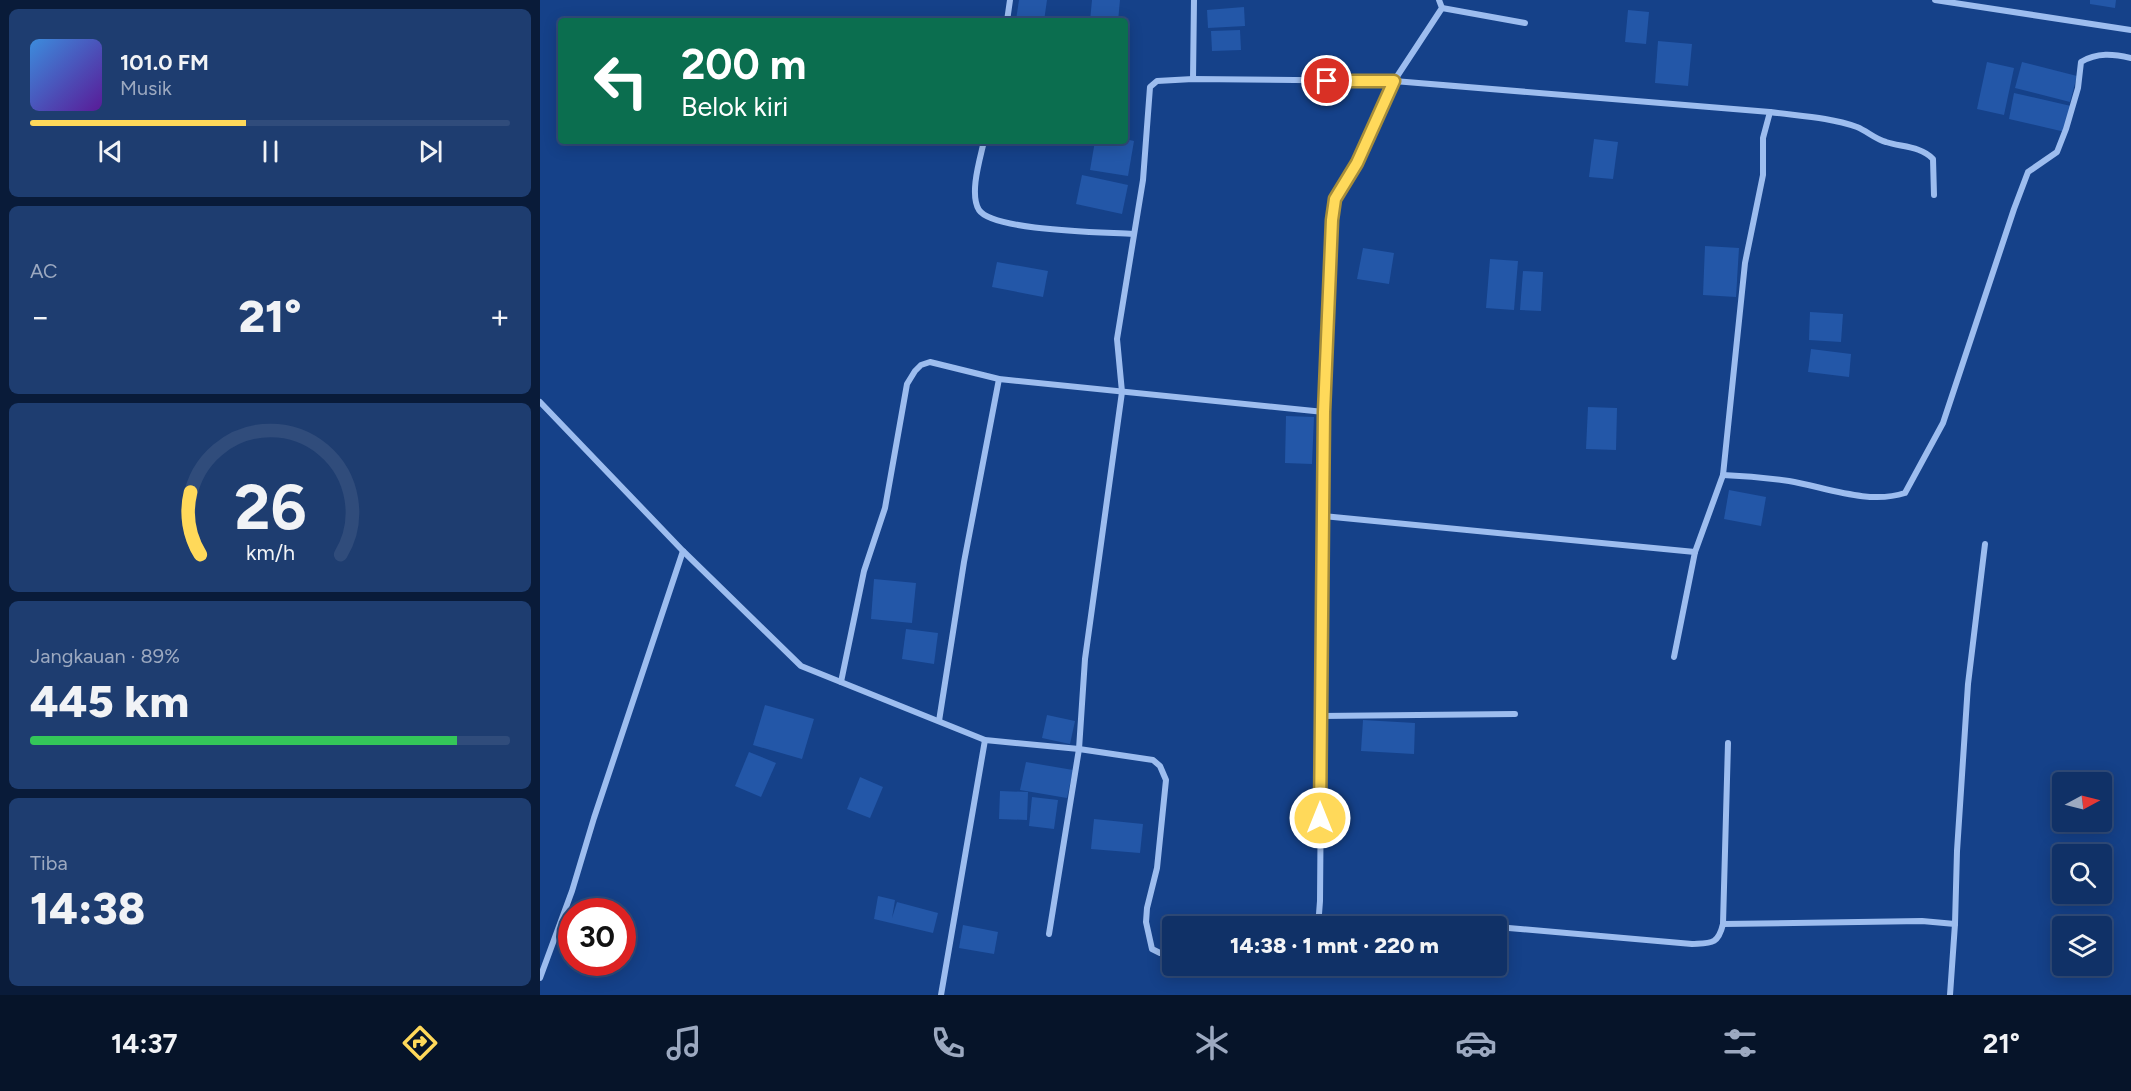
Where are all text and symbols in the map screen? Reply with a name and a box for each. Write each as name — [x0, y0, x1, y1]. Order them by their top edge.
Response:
text: 200 m — [681, 39, 806, 90]
icon: left — [582, 42, 660, 120]
text: 101.0 FM — [120, 49, 209, 76]
pin — [1301, 55, 1352, 106]
icon: arrive — [1310, 64, 1343, 97]
text: Musik — [120, 76, 172, 100]
text: Belok kiri — [681, 90, 788, 123]
icon: previous — [94, 135, 127, 168]
icon: pause — [254, 135, 287, 168]
icon: next — [414, 135, 447, 168]
text: AC — [30, 259, 58, 283]
text: 21° — [239, 289, 301, 343]
text: − — [30, 297, 51, 336]
text: + — [489, 297, 510, 336]
text: 26 — [234, 470, 306, 545]
text: km/h — [246, 540, 294, 565]
text: Jangkauan · 89% — [30, 644, 180, 668]
text: 445 km — [30, 674, 189, 728]
north arrow — [2052, 772, 2112, 832]
map controls — [2052, 772, 2112, 976]
position arrow — [1288, 786, 1352, 850]
button: search — [2052, 844, 2112, 904]
text: Tiba — [30, 851, 68, 875]
text: 14:38 — [30, 881, 145, 935]
speed limit sign: 30 — [558, 898, 636, 976]
button: layers — [2052, 916, 2112, 976]
text: 14:38 · 1 mnt · 220 m — [1230, 932, 1439, 959]
icon: directions — [399, 1022, 441, 1064]
icon: music — [663, 1022, 705, 1064]
icon: phone — [927, 1022, 969, 1064]
icon: climate — [1191, 1022, 1233, 1064]
icon: car — [1455, 1022, 1497, 1064]
icon: filters — [1719, 1022, 1761, 1064]
text: 14:37 — [111, 1027, 178, 1060]
text: 21° — [1983, 1027, 2020, 1060]

